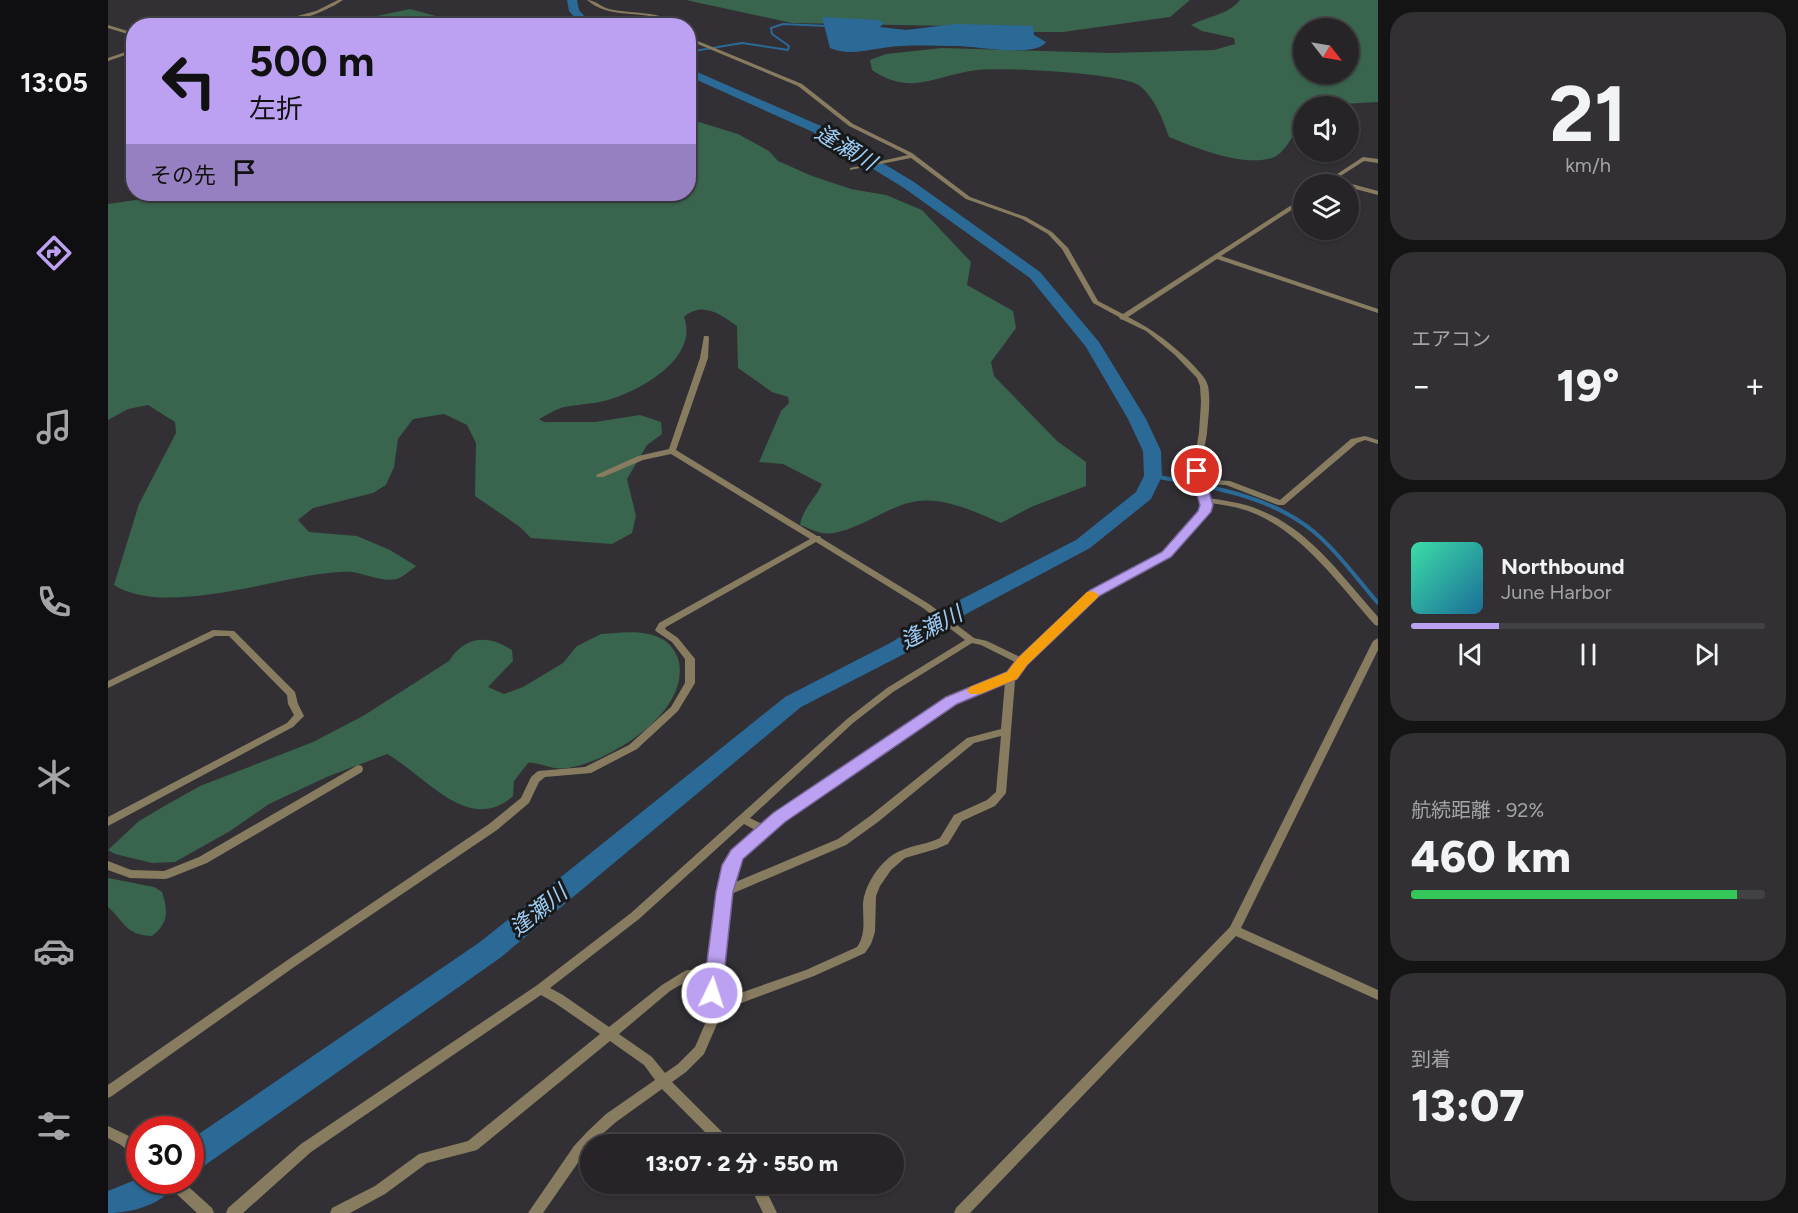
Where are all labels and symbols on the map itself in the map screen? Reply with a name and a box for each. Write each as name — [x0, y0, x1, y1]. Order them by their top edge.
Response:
north arrow — [1293, 18, 1359, 84]
water label: 逢瀬川 — [810, 119, 883, 177]
pin — [1171, 445, 1222, 496]
water label: 逢瀬川 — [896, 599, 968, 655]
water label: 逢瀬川 — [504, 878, 574, 942]
position arrow — [680, 961, 744, 1025]
speed limit sign: 30 — [126, 1116, 204, 1194]

